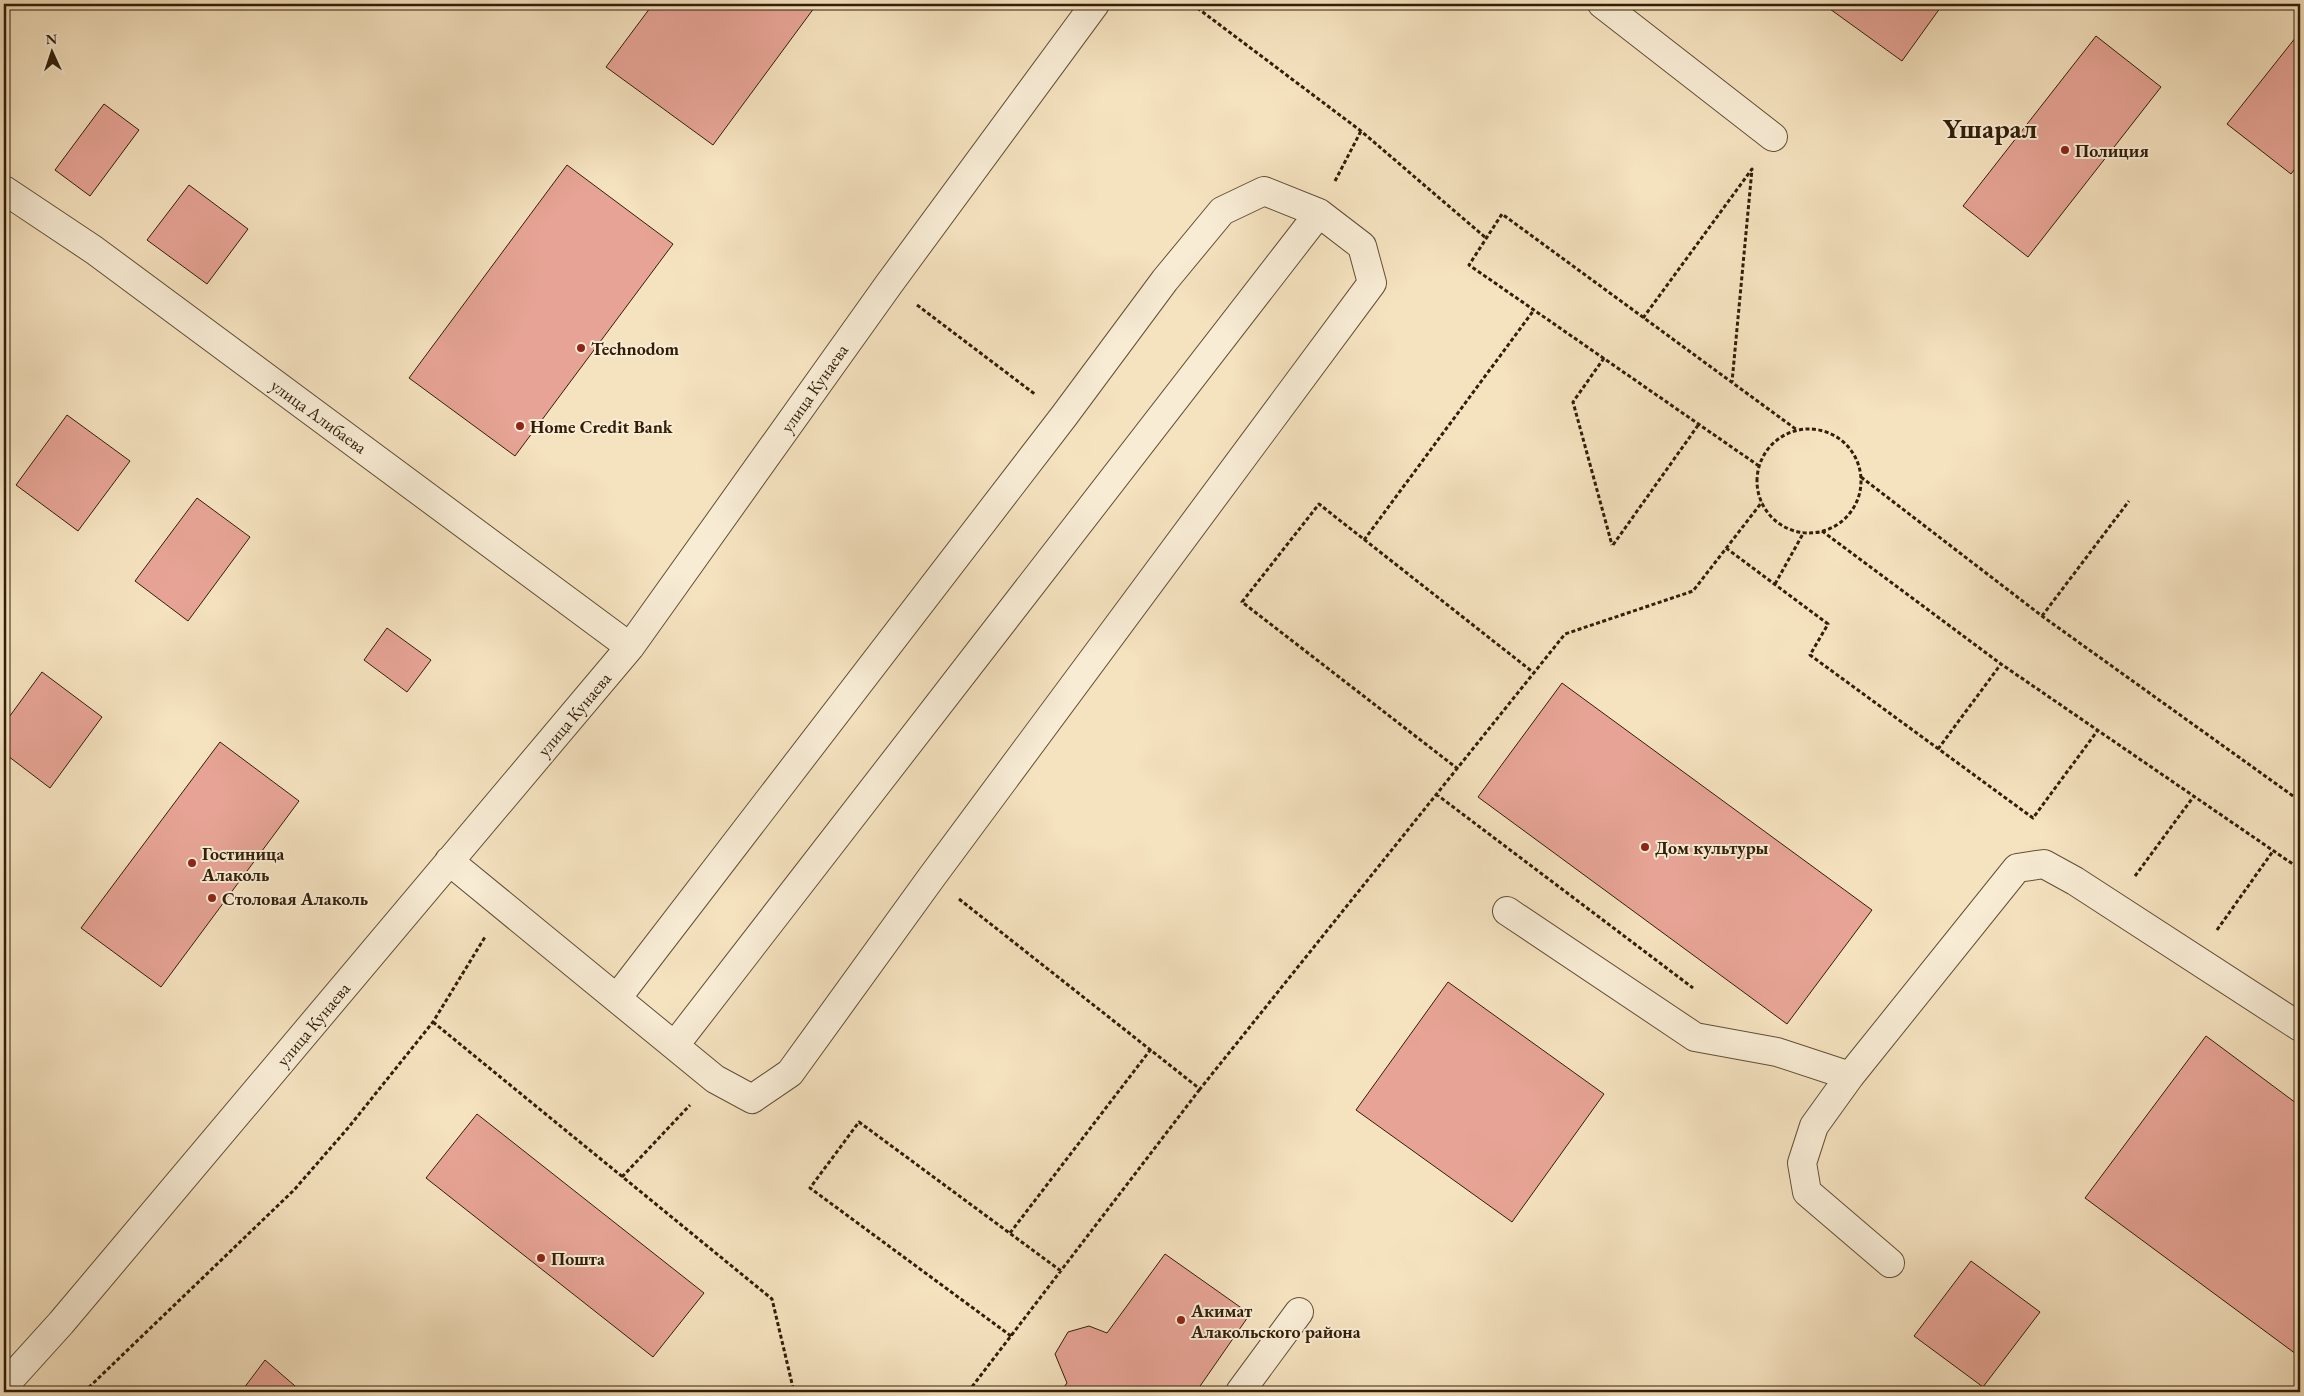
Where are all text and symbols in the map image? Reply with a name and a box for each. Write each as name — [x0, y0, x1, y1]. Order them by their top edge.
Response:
north arrow — [28, 28, 78, 78]
text: N — [45, 30, 58, 48]
district label: Үшарал — [1943, 110, 2037, 146]
place label: Полиция — [2075, 139, 2149, 162]
marker: Полиция — [2059, 144, 2071, 156]
place label: Technodom — [591, 337, 680, 360]
street label: улица Кунаева — [775, 339, 853, 437]
marker: Technodom — [575, 342, 587, 354]
street label: улица Алибаева — [266, 373, 372, 459]
place label: Home Credit Bank — [530, 415, 674, 438]
marker: Home Credit Bank — [514, 420, 526, 432]
street label: улица Кунаева — [532, 667, 616, 761]
place label: Дом культуры — [1655, 836, 1769, 859]
marker: Дом культуры — [1639, 841, 1651, 853]
place label: Гостиница Алаколь — [201, 842, 285, 886]
marker: Гостиница Алаколь — [186, 857, 198, 869]
place label: Столовая Алаколь — [222, 887, 368, 910]
marker: Столовая Алаколь — [206, 892, 218, 904]
street label: улица Кунаева — [271, 977, 355, 1071]
place label: Пошта — [551, 1247, 605, 1270]
marker: Пошта — [535, 1252, 547, 1264]
place label: Акимат Алакольского района — [1190, 1299, 1361, 1343]
marker: Акимат Алакольского района — [1175, 1314, 1187, 1326]

